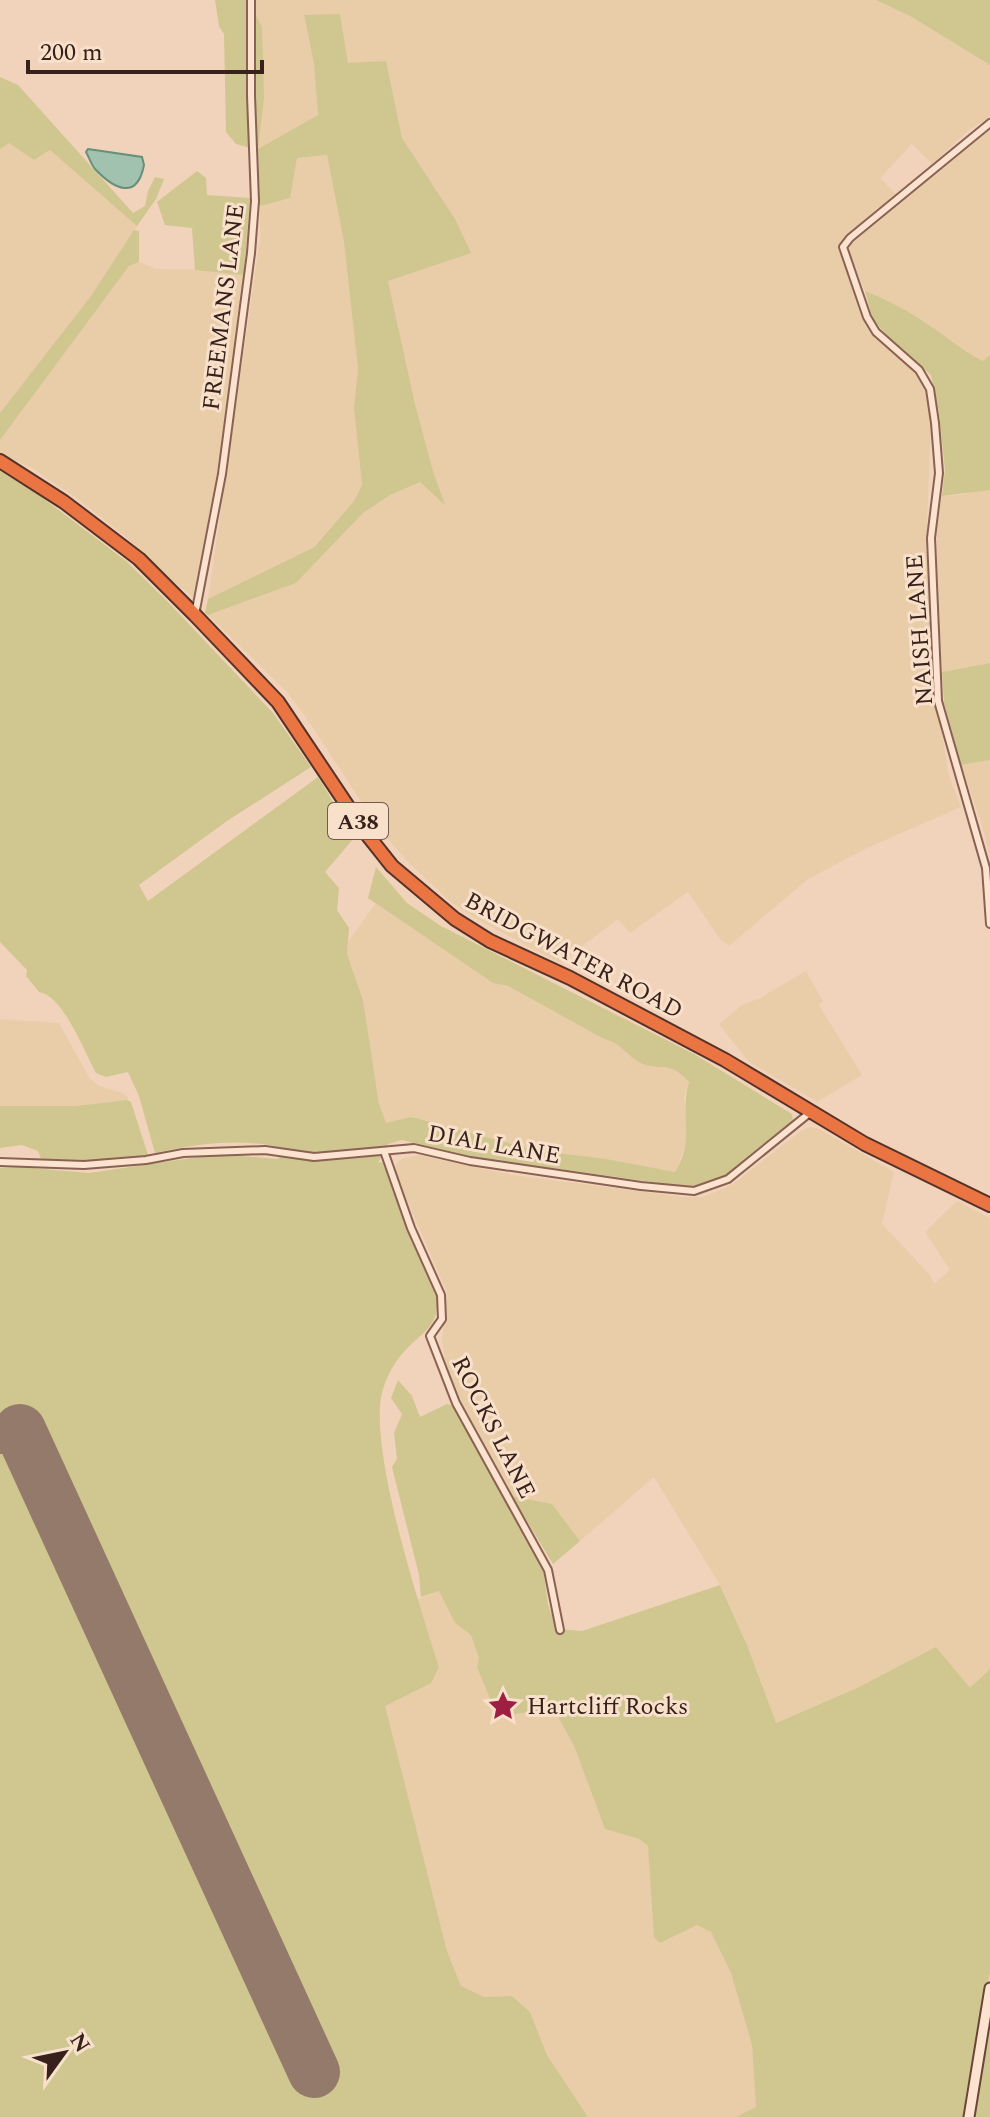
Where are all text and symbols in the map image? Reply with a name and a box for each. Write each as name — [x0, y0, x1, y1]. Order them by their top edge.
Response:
scale bar — [28, 24, 262, 74]
text: 200 m — [40, 35, 103, 71]
street label: FREEMANS LANE — [193, 202, 255, 413]
street label: NAISH LANE — [897, 553, 943, 707]
road number: A38 — [328, 803, 388, 839]
street label: BRIDGWATER ROAD — [458, 883, 689, 1029]
street label: DIAL LANE — [425, 1116, 563, 1174]
street label: ROCKS LANE — [442, 1350, 545, 1505]
place icon: Hartcliff Rocks — [486, 1689, 520, 1723]
place label: Hartcliff Rocks — [527, 1689, 688, 1725]
north arrow — [24, 2013, 104, 2093]
text: N — [61, 2026, 98, 2059]

